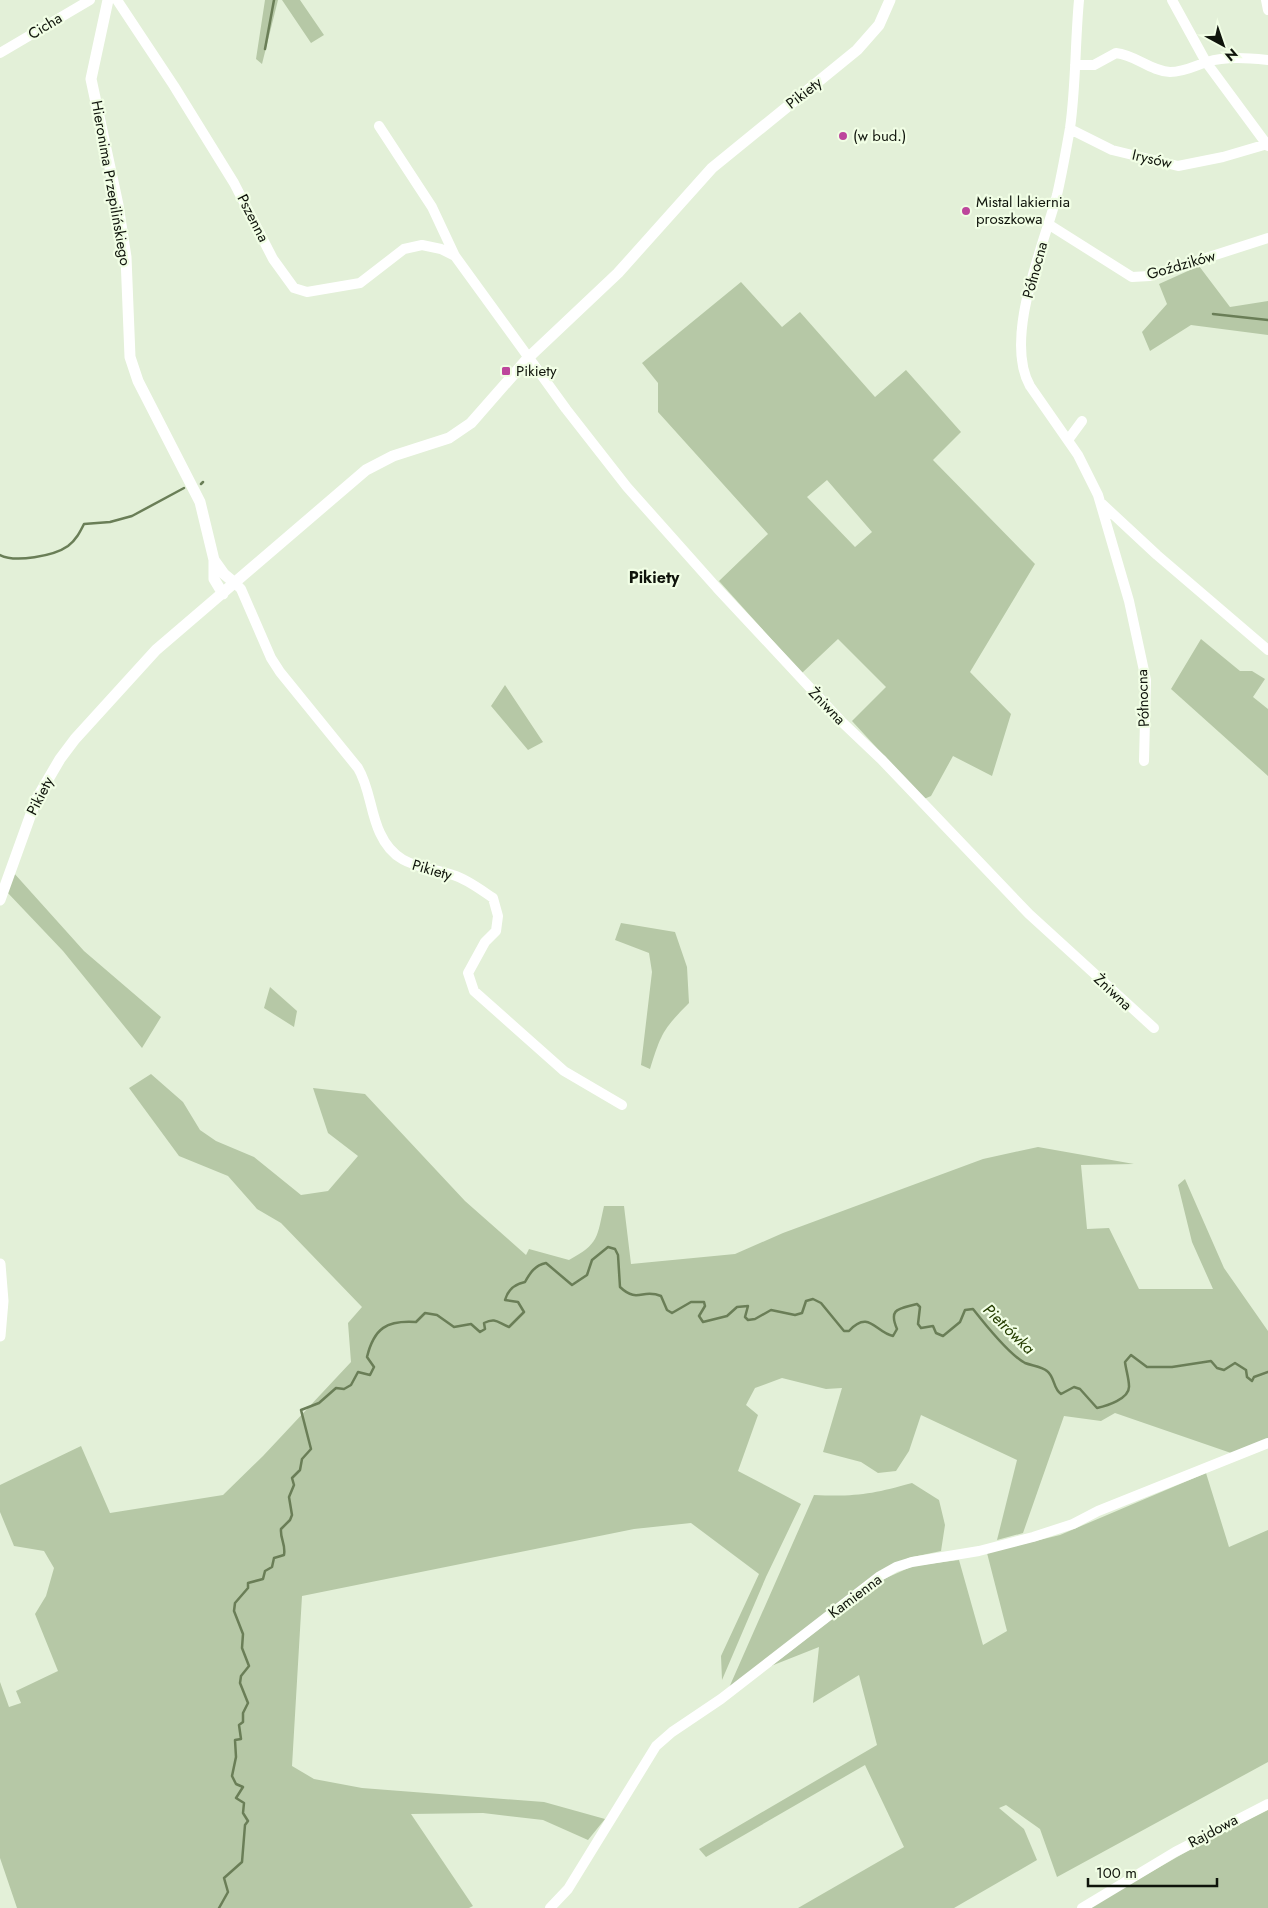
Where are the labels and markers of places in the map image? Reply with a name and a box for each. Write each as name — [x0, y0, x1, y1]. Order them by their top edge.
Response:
place label: (w bud.) — [853, 125, 906, 147]
marker: (w bud.) — [837, 130, 849, 142]
place label: Mistal lakiernia proszkowa — [976, 191, 1070, 230]
marker: Mistal lakiernia proszkowa — [960, 205, 972, 217]
place label: Pikiety — [516, 360, 557, 382]
marker: Pikiety — [500, 365, 512, 377]

